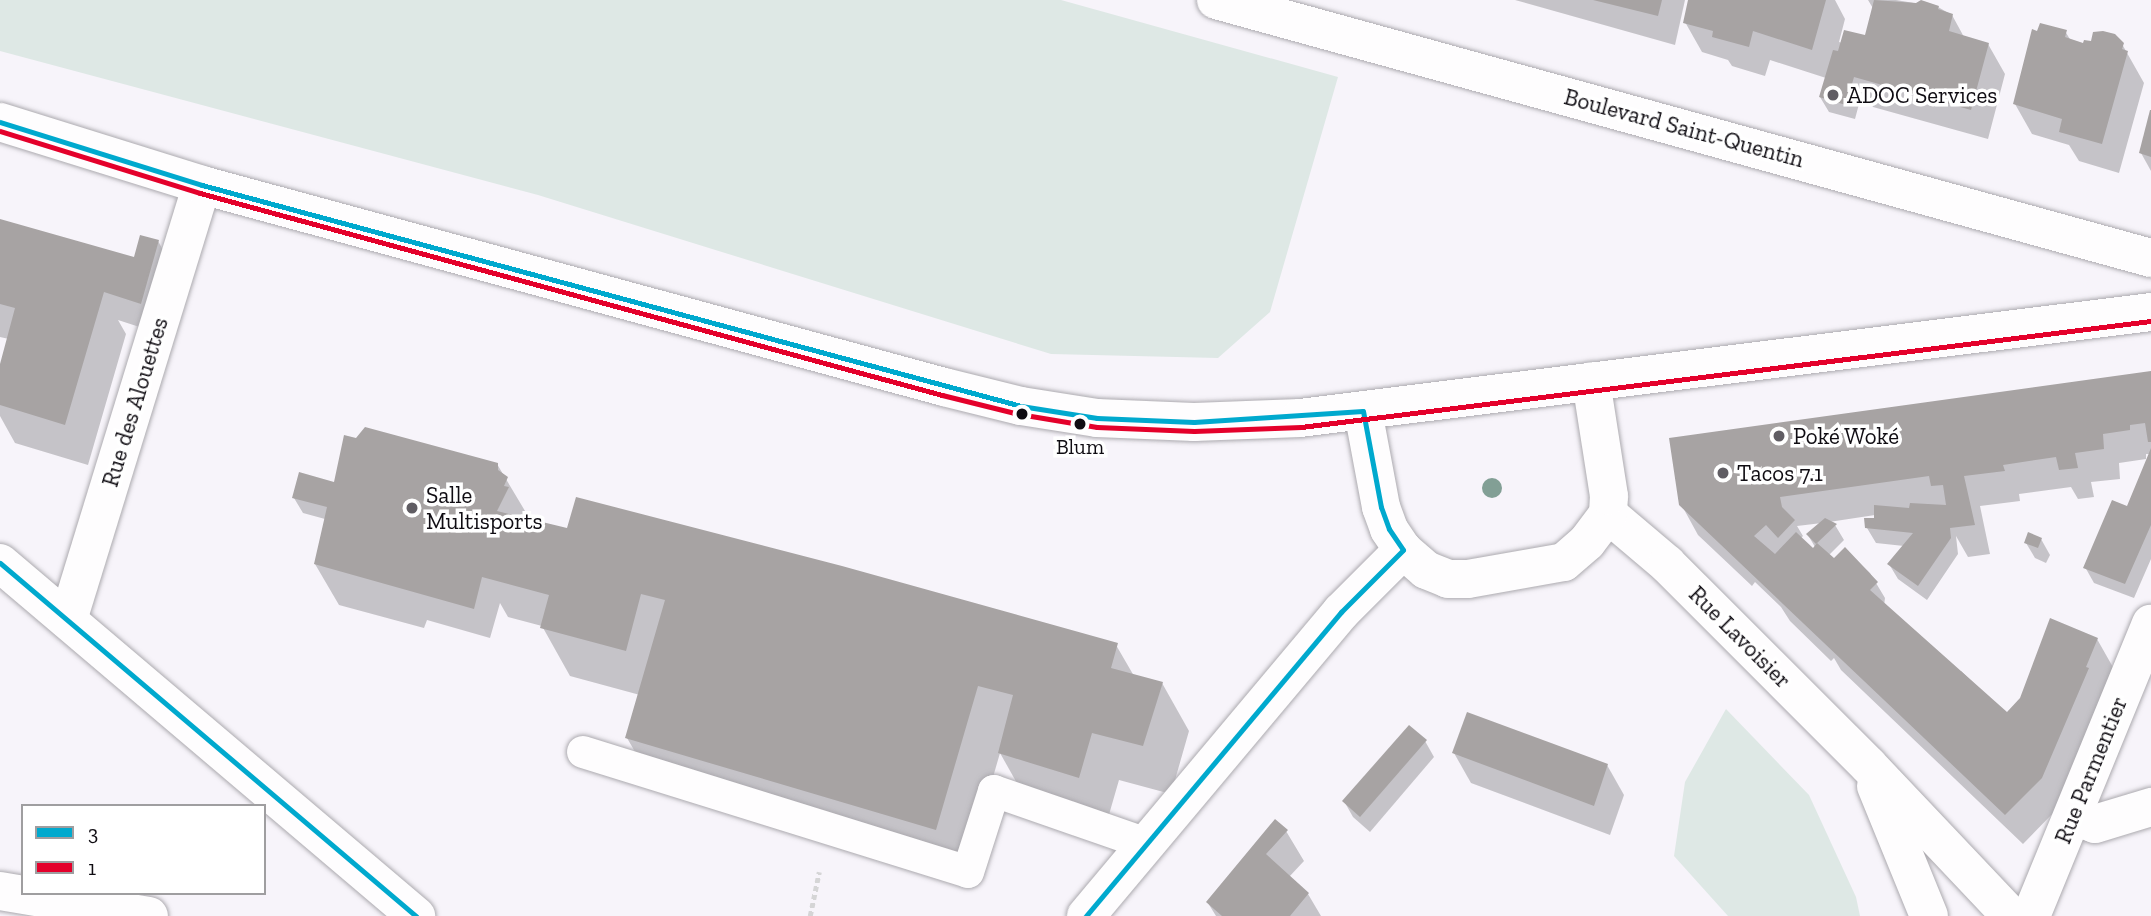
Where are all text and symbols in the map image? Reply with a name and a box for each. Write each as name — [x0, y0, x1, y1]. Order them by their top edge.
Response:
place label: ADOC Services — [1847, 81, 1997, 109]
street label: Boulevard Saint-Quentin — [1561, 83, 1807, 173]
marker: ADOC Services — [1825, 87, 1841, 103]
street label: Rue des Alouettes — [96, 314, 174, 490]
unlabelled marker — [1015, 407, 1029, 421]
marker: Blum — [1073, 417, 1087, 431]
place label: Poké Woké — [1793, 422, 1900, 450]
marker: Poké Woké — [1771, 428, 1787, 444]
place label: Blum — [1056, 434, 1104, 460]
place label: Tacos 7.1 — [1737, 459, 1823, 487]
marker: Tacos 7.1 — [1715, 465, 1731, 481]
place label: Salle Multisports — [426, 481, 543, 535]
marker: Salle Multisports — [404, 500, 420, 516]
street label: Rue Lavoisier — [1683, 580, 1797, 694]
street label: Rue Parmentier — [2049, 692, 2133, 848]
legend — [21, 804, 266, 895]
text: 3 — [88, 820, 98, 845]
text: 1 — [88, 855, 96, 880]

